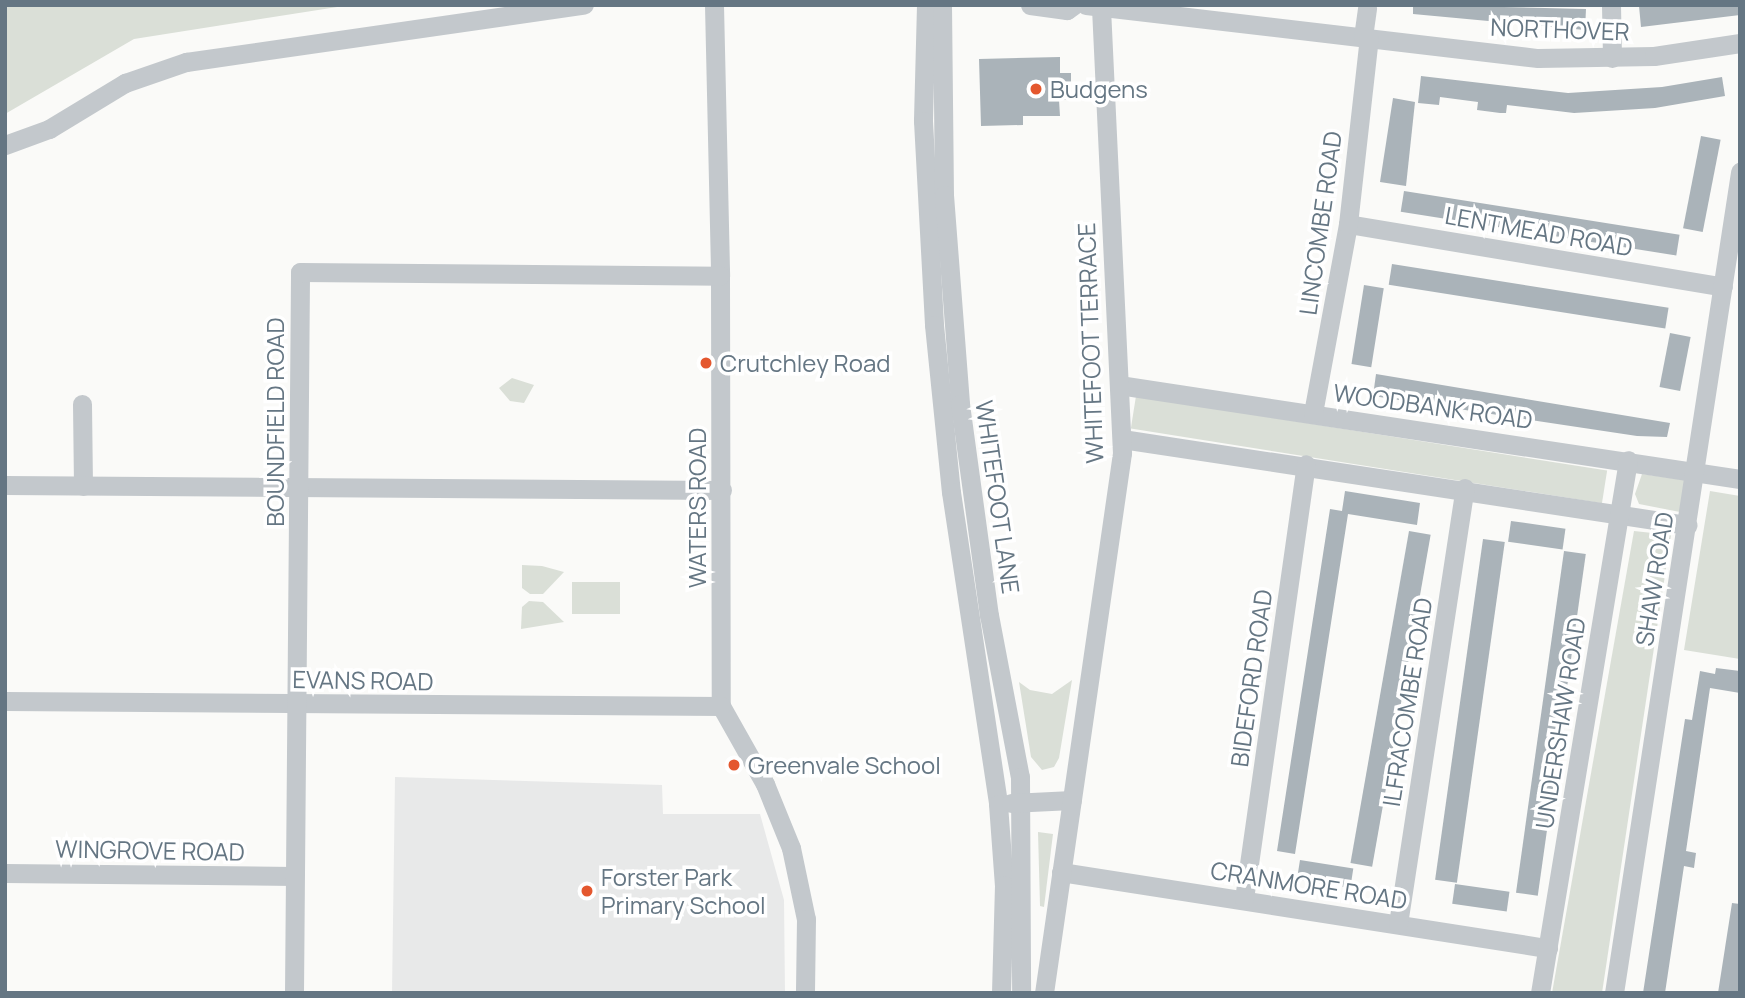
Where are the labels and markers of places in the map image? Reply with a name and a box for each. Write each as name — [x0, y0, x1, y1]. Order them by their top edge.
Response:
place label: Budgens — [1050, 75, 1148, 103]
marker: Budgens — [1028, 81, 1044, 97]
place label: Crutchley Road — [720, 349, 890, 377]
marker: Crutchley Road — [698, 355, 714, 371]
place label: Greenvale School — [748, 751, 941, 779]
marker: Greenvale School — [726, 757, 742, 773]
place label: Forster Park Primary School — [601, 863, 766, 919]
marker: Forster Park Primary School — [579, 883, 595, 899]

